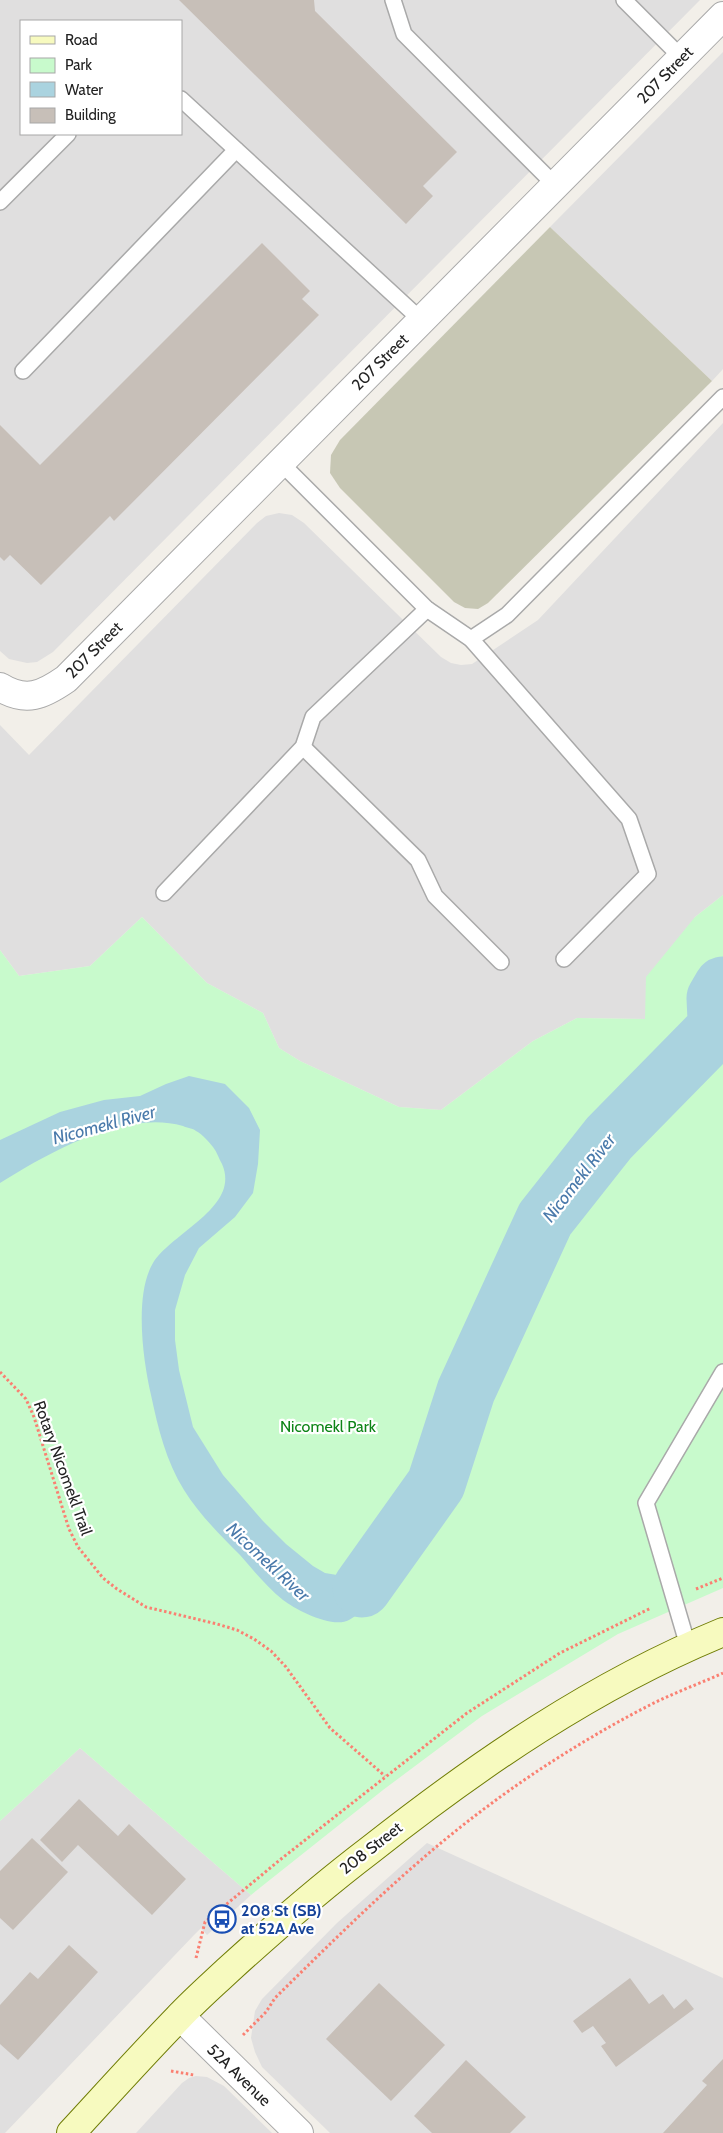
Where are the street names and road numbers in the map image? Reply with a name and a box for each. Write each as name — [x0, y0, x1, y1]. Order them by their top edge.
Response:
street label: 207 Street — [633, 42, 697, 108]
street label: 207 Street — [348, 329, 413, 394]
street label: 207 Street — [62, 617, 127, 682]
street label: Rotary Nicomekl Trail — [30, 1398, 96, 1538]
street label: 208 Street — [336, 1817, 406, 1878]
street label: 52A Avenue — [203, 2040, 275, 2110]

